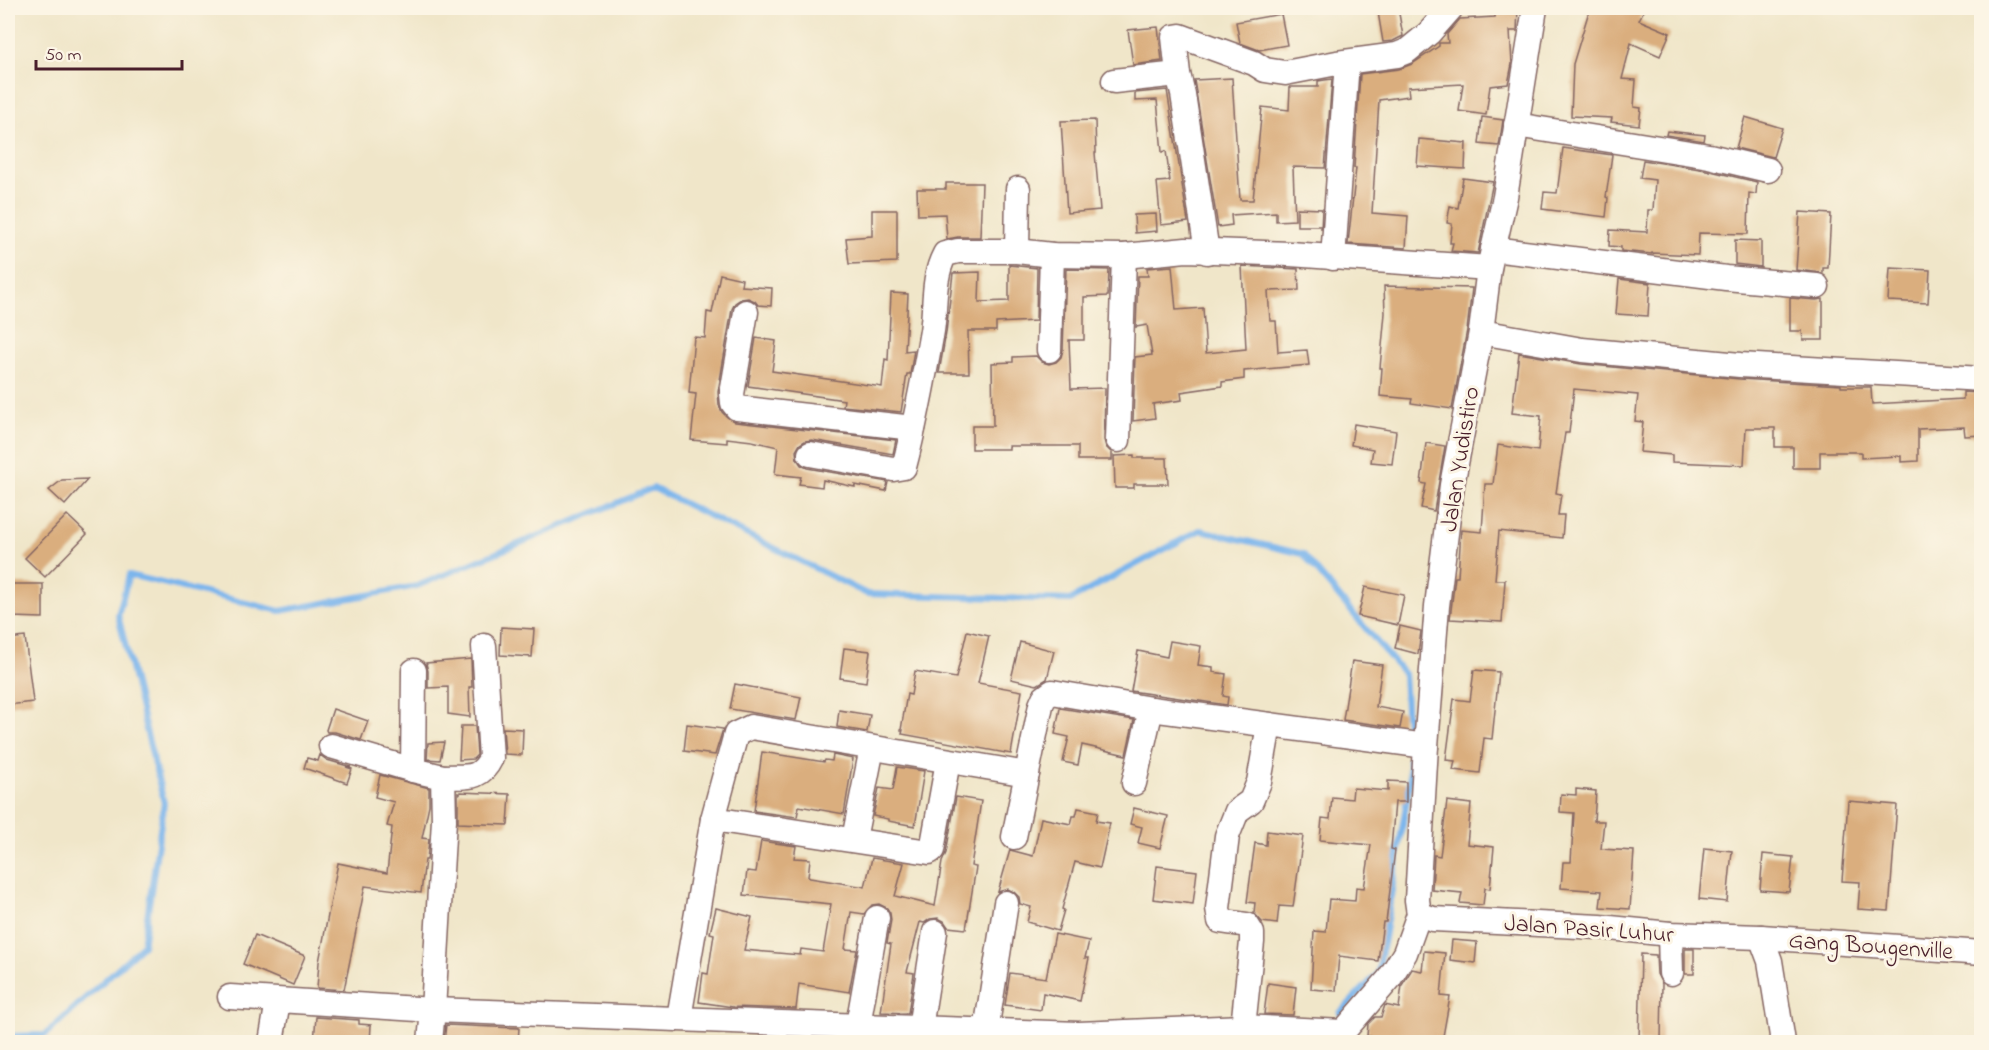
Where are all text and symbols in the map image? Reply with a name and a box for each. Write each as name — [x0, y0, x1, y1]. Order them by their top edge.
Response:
scale bar — [36, 33, 182, 71]
text: 50 m — [45, 43, 82, 69]
street label: Jalan Yudistiro — [1433, 384, 1490, 534]
street label: Jalan Pasir Luhur — [1503, 907, 1675, 954]
street label: Gang Bougenville — [1787, 924, 1954, 971]

